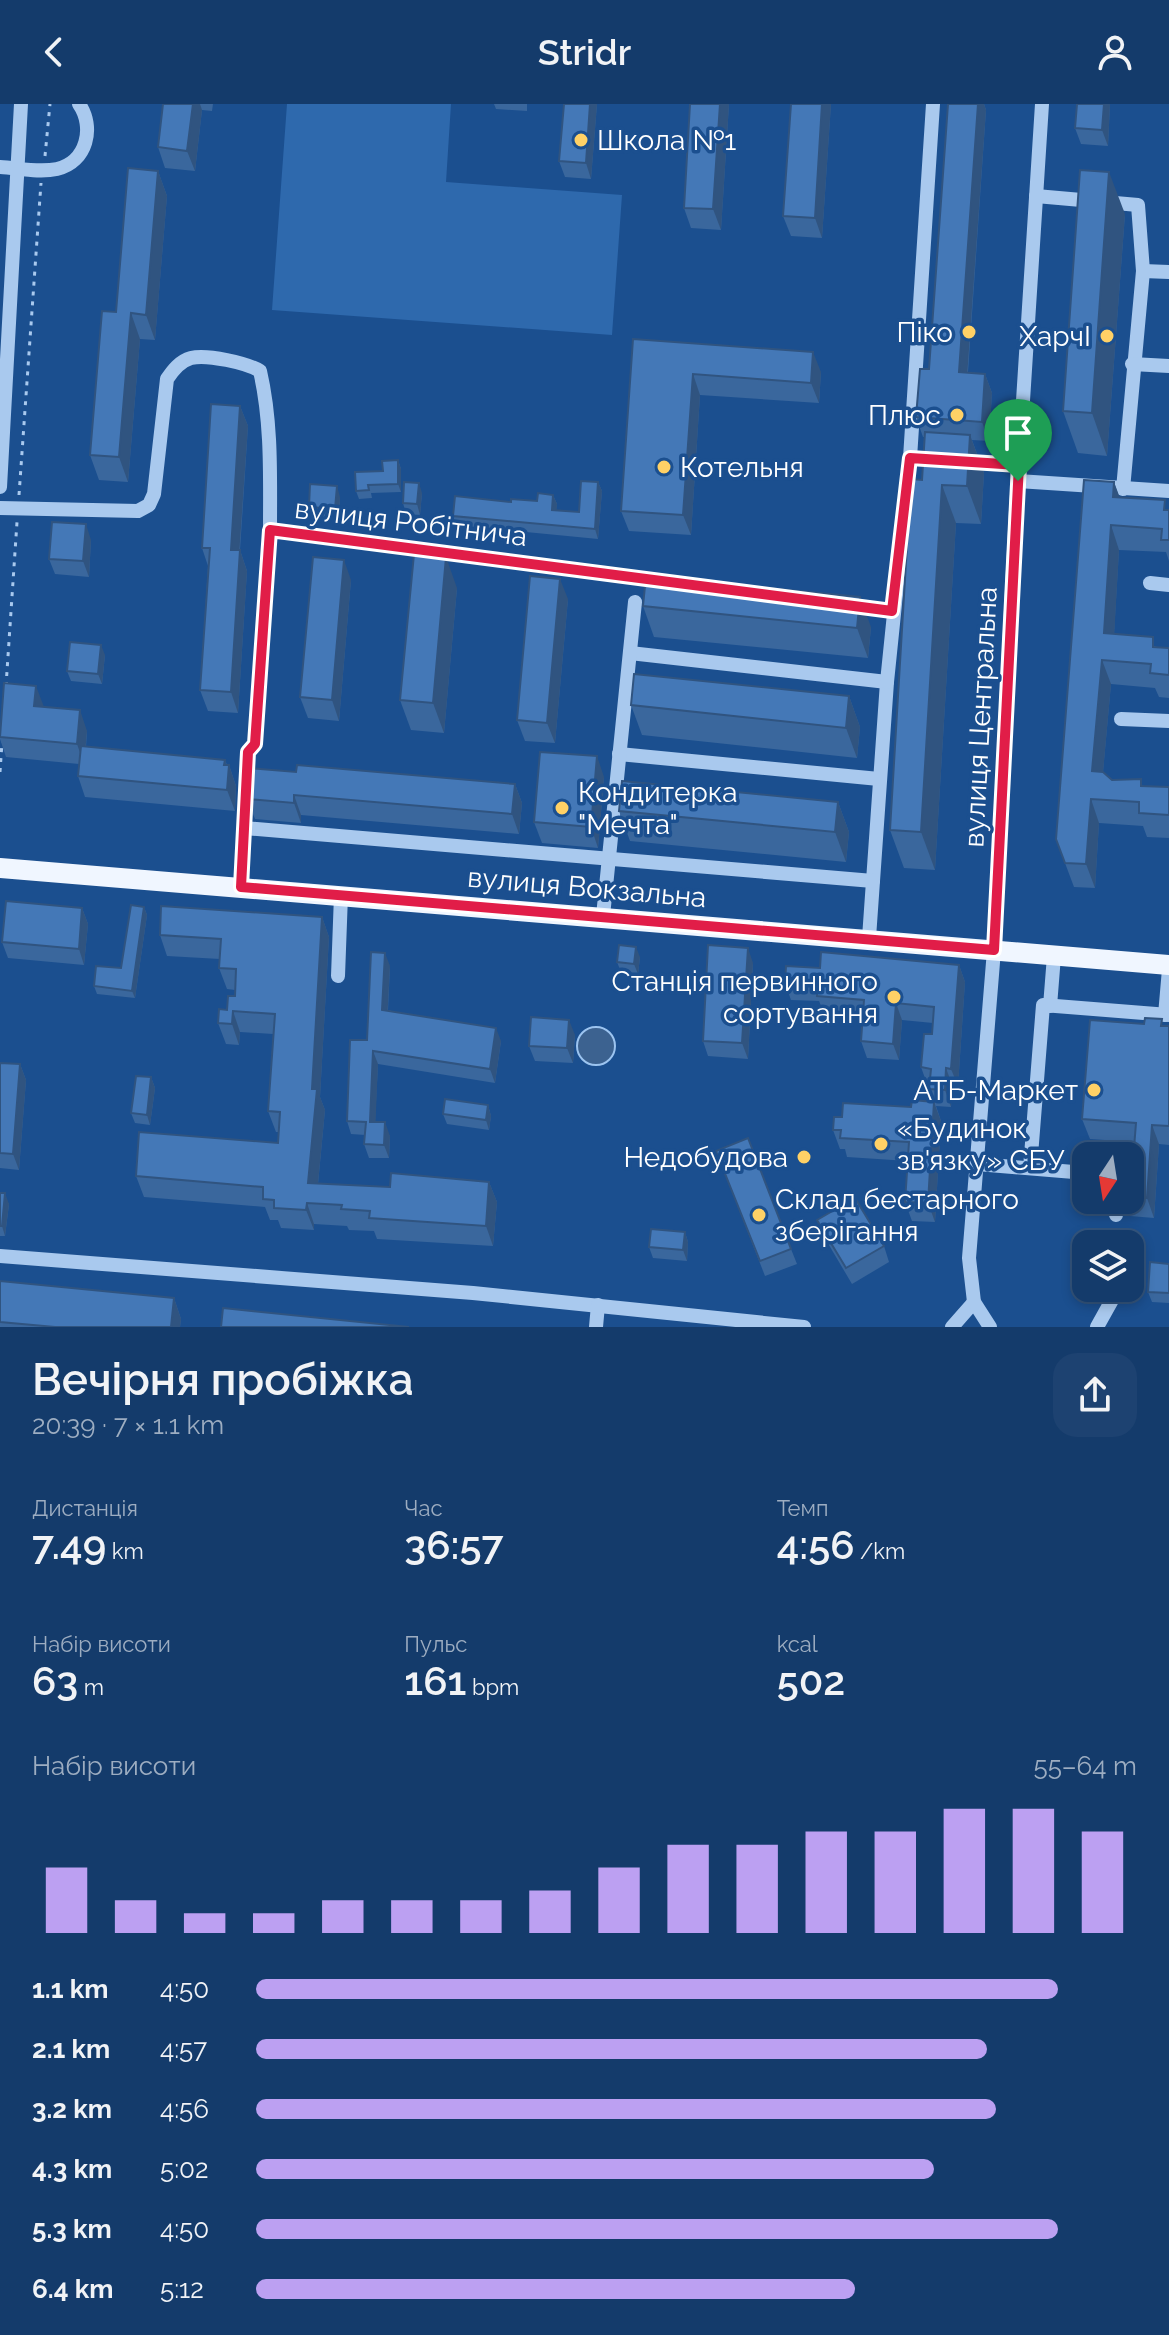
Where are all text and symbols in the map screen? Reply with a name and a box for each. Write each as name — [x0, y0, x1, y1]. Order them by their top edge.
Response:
icon: back — [32, 30, 76, 74]
icon: person — [1093, 30, 1137, 74]
text: Stridr — [538, 31, 631, 73]
place label: Школа №1 — [597, 124, 736, 157]
marker: Школа №1 — [572, 131, 590, 149]
place label: Піко — [896, 316, 953, 349]
place label: ХарчI — [1019, 320, 1091, 353]
marker: Піко — [960, 323, 978, 341]
marker: ХарчI — [1098, 327, 1116, 345]
place label: Плюс — [868, 399, 941, 432]
pin — [984, 399, 1052, 481]
marker: Плюс — [948, 406, 966, 424]
icon: arrive — [996, 411, 1040, 455]
place label: Котельня — [680, 451, 804, 484]
marker: Котельня — [655, 458, 673, 476]
street label: вулиця Робітнича — [293, 492, 529, 553]
street label: вулиця Центральна — [957, 586, 1004, 848]
place label: Кондитерка "Мечта" — [578, 776, 738, 841]
marker: Кондитерка "Мечта" — [553, 799, 571, 817]
street label: вулиця Вокзальна — [466, 861, 708, 914]
place label: Станція первинного сортування — [611, 965, 878, 1030]
marker: Станція первинного сортування — [885, 988, 903, 1006]
place label: АТБ-Маркет — [913, 1074, 1078, 1107]
marker: АТБ-Маркет — [1085, 1081, 1103, 1099]
place label: «Будинок зв'язку» СБУ — [897, 1112, 1065, 1177]
marker: «Будинок зв'язку» СБУ — [872, 1135, 890, 1153]
place label: Недобудова — [623, 1141, 788, 1174]
north arrow — [1072, 1142, 1144, 1214]
map controls — [1072, 1142, 1144, 1302]
marker: Недобудова — [795, 1148, 813, 1166]
place label: Склад бестарного зберігання — [775, 1183, 1019, 1248]
marker: Склад бестарного зберігання — [750, 1206, 768, 1224]
button: layers — [1072, 1230, 1144, 1302]
button: share — [1053, 1353, 1137, 1437]
text: Вечірня пробіжка — [32, 1354, 414, 1405]
text: 20:39 · 7 × 1.1 km — [32, 1410, 224, 1440]
text: Дистанція — [32, 1495, 138, 1521]
text: Час — [404, 1495, 443, 1521]
text: Темп — [777, 1495, 828, 1521]
text: 7.49 — [32, 1521, 106, 1568]
text: 36:57 — [404, 1521, 503, 1568]
text: 4:56 — [777, 1521, 854, 1568]
text: km — [106, 1538, 144, 1564]
text: /km — [854, 1538, 905, 1564]
text: Набір висоти — [32, 1631, 171, 1657]
text: Пульс — [404, 1631, 467, 1657]
text: kcal — [777, 1631, 818, 1657]
text: 63 — [32, 1657, 78, 1704]
text: 161 — [404, 1657, 466, 1704]
text: 502 — [777, 1657, 845, 1704]
text: m — [78, 1674, 104, 1700]
text: bpm — [466, 1674, 519, 1700]
text: Набір висоти — [32, 1751, 196, 1781]
text: 55–64 m — [1034, 1751, 1137, 1781]
text: 1.1 km — [32, 1974, 109, 2004]
text: 4:50 — [160, 1974, 209, 2004]
text: 2.1 km — [32, 2034, 110, 2064]
text: 4:57 — [160, 2034, 207, 2064]
text: 3.2 km — [32, 2094, 112, 2124]
text: 4:56 — [160, 2094, 209, 2124]
text: 4.3 km — [32, 2154, 112, 2184]
text: 5:02 — [160, 2154, 209, 2184]
text: 5.3 km — [32, 2214, 112, 2244]
text: 4:50 — [160, 2214, 209, 2244]
text: 6.4 km — [32, 2274, 113, 2304]
text: 5:12 — [160, 2274, 204, 2304]

